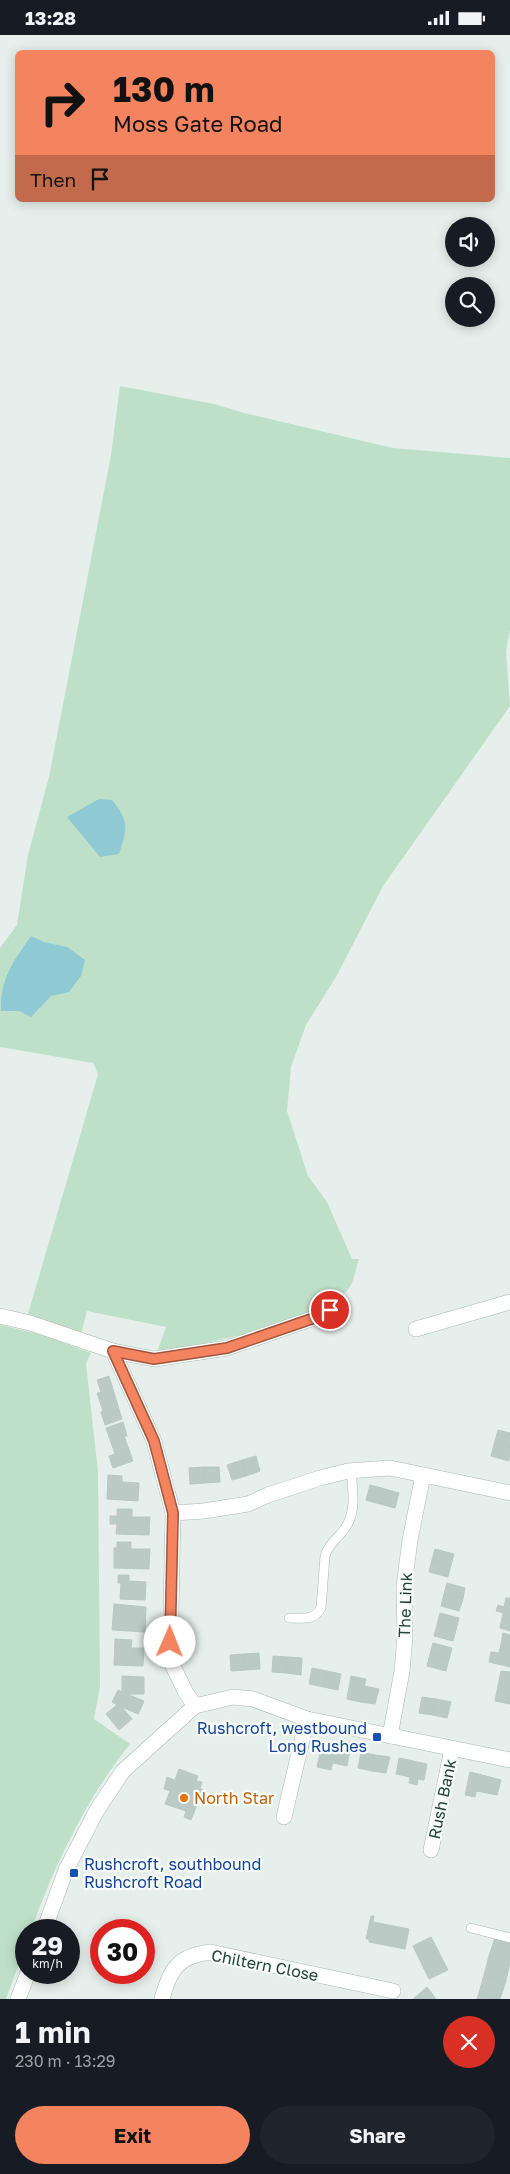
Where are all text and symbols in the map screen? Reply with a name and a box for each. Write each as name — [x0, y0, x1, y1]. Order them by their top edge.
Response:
text: 13:28 — [25, 6, 76, 29]
text: 130 m — [113, 68, 215, 110]
icon: right — [30, 70, 95, 135]
text: Moss Gate Road — [113, 110, 283, 137]
icon: arrive — [86, 165, 114, 193]
text: Then — [30, 168, 76, 191]
map controls — [445, 217, 495, 327]
button: sound — [445, 217, 495, 267]
button: search — [445, 277, 495, 327]
pin — [309, 1289, 351, 1331]
icon: arrive — [316, 1296, 344, 1324]
street label: The Link — [394, 1572, 416, 1638]
position arrow — [143, 1615, 195, 1667]
place label: Rushcroft, westbound Long Rushes — [197, 1718, 367, 1756]
marker: Rushcroft, westbound Long Rushes — [371, 1731, 383, 1743]
street label: Rush Bank — [424, 1757, 460, 1841]
place label: North Star — [194, 1788, 274, 1808]
marker: North Star — [178, 1792, 190, 1804]
place label: Rushcroft, southbound Rushcroft Road — [84, 1854, 261, 1892]
marker: Rushcroft, southbound Rushcroft Road — [68, 1867, 80, 1879]
speed limit sign: 30 — [90, 1919, 155, 1984]
text: 29 — [32, 1930, 63, 1961]
street label: Chiltern Close — [210, 1945, 320, 1985]
text: km/h — [32, 1956, 63, 1971]
text: 1 min — [15, 2014, 91, 2050]
button: close — [443, 2016, 495, 2068]
text: 230 m · 13:29 — [15, 2051, 115, 2071]
button: Exit — [15, 2106, 250, 2164]
button: Share — [260, 2106, 495, 2164]

